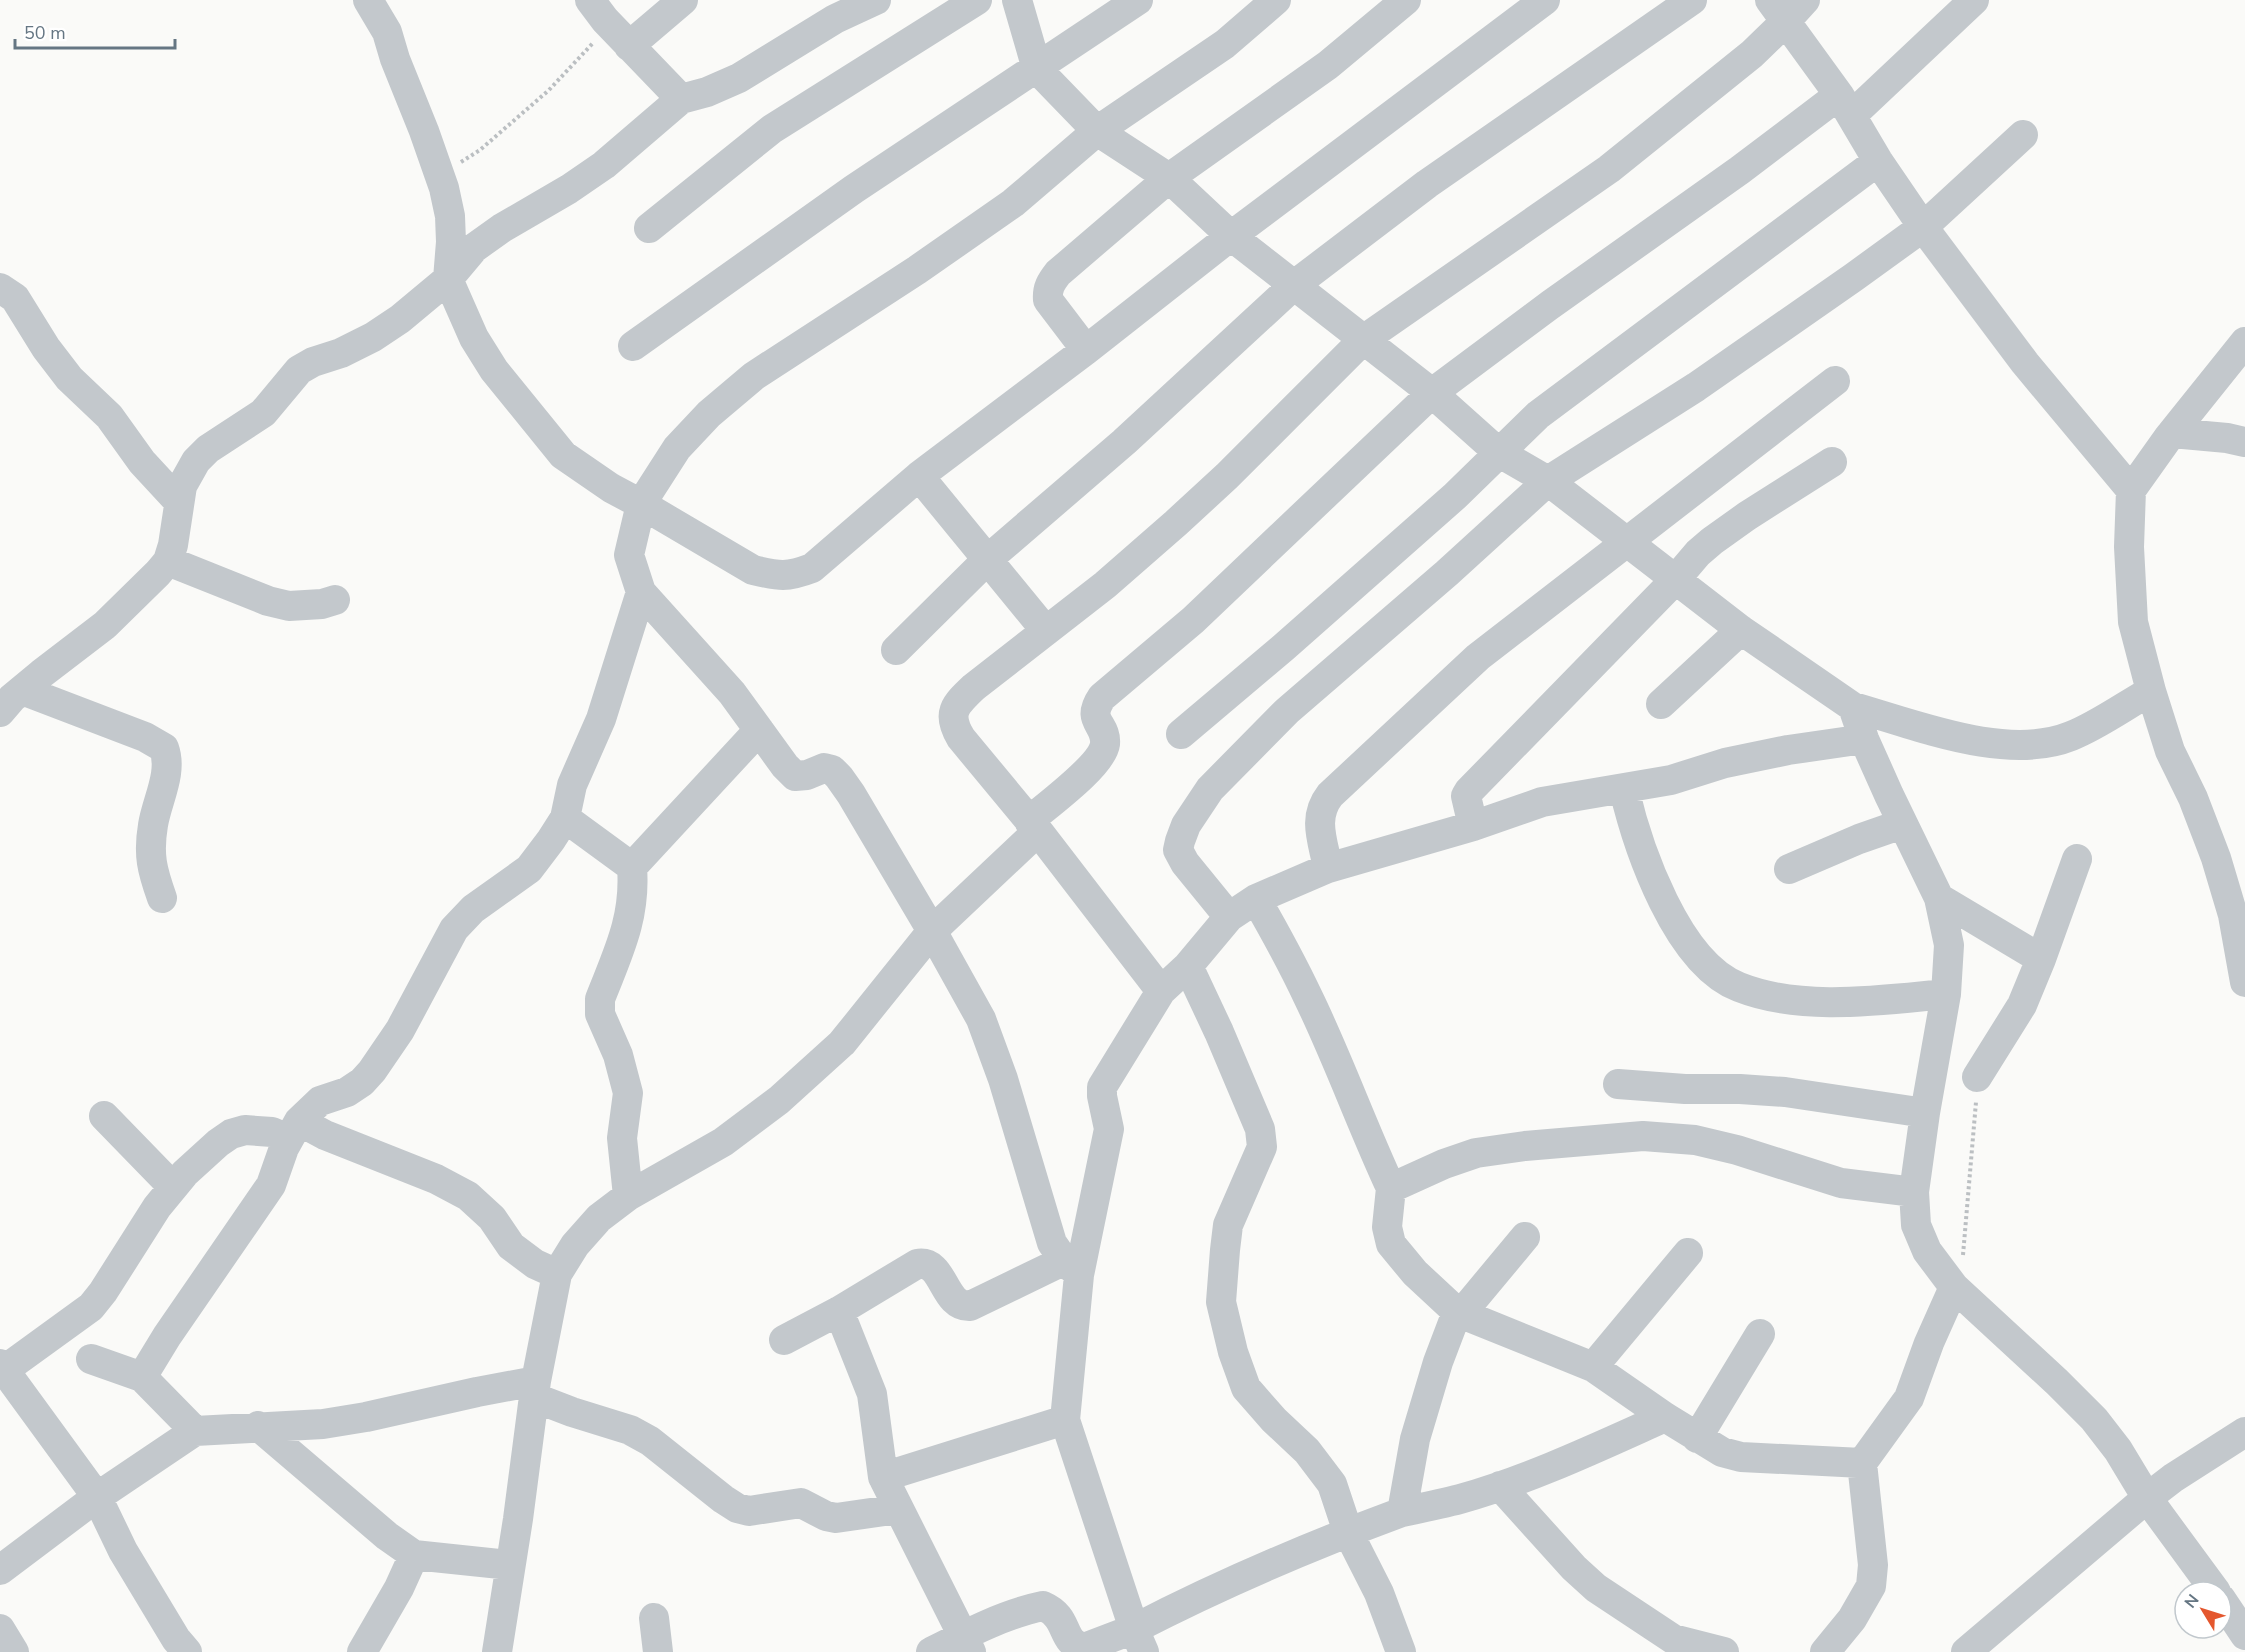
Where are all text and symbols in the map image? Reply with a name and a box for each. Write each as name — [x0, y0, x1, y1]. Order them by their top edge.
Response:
scale bar — [15, 12, 176, 50]
text: 50 m — [24, 21, 66, 45]
north arrow — [2173, 1580, 2233, 1640]
text: N — [2180, 1590, 2204, 1613]

